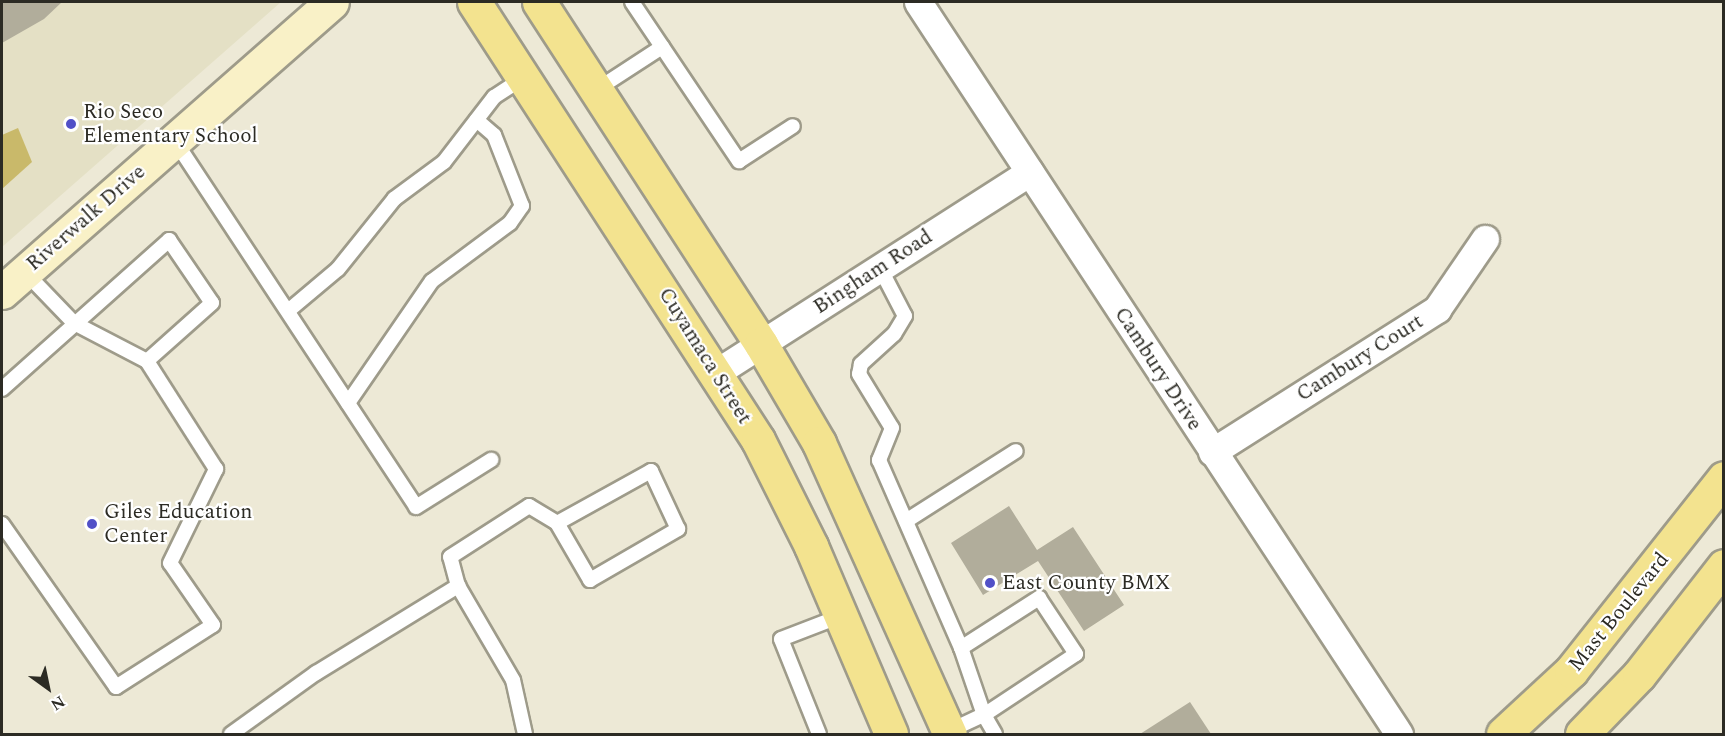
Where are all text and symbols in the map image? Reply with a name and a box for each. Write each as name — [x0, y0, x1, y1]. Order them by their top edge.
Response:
place label: Rio Seco Elementary School — [83, 99, 258, 149]
marker: Rio Seco Elementary School — [64, 117, 78, 131]
street label: Riverwalk Drive — [21, 159, 151, 277]
street label: Bingham Road — [809, 224, 937, 320]
street label: Cuyamaca Street — [653, 283, 757, 429]
street label: Cambury Drive — [1109, 303, 1207, 435]
street label: Cambury Court — [1292, 309, 1428, 407]
place label: Giles Education Center — [104, 499, 252, 549]
marker: Giles Education Center — [85, 517, 99, 531]
street label: Mast Boulevard — [1563, 547, 1675, 677]
place label: East County BMX — [1002, 570, 1170, 596]
marker: East County BMX — [983, 576, 997, 590]
north arrow — [18, 658, 78, 718]
text: N — [46, 689, 70, 717]

